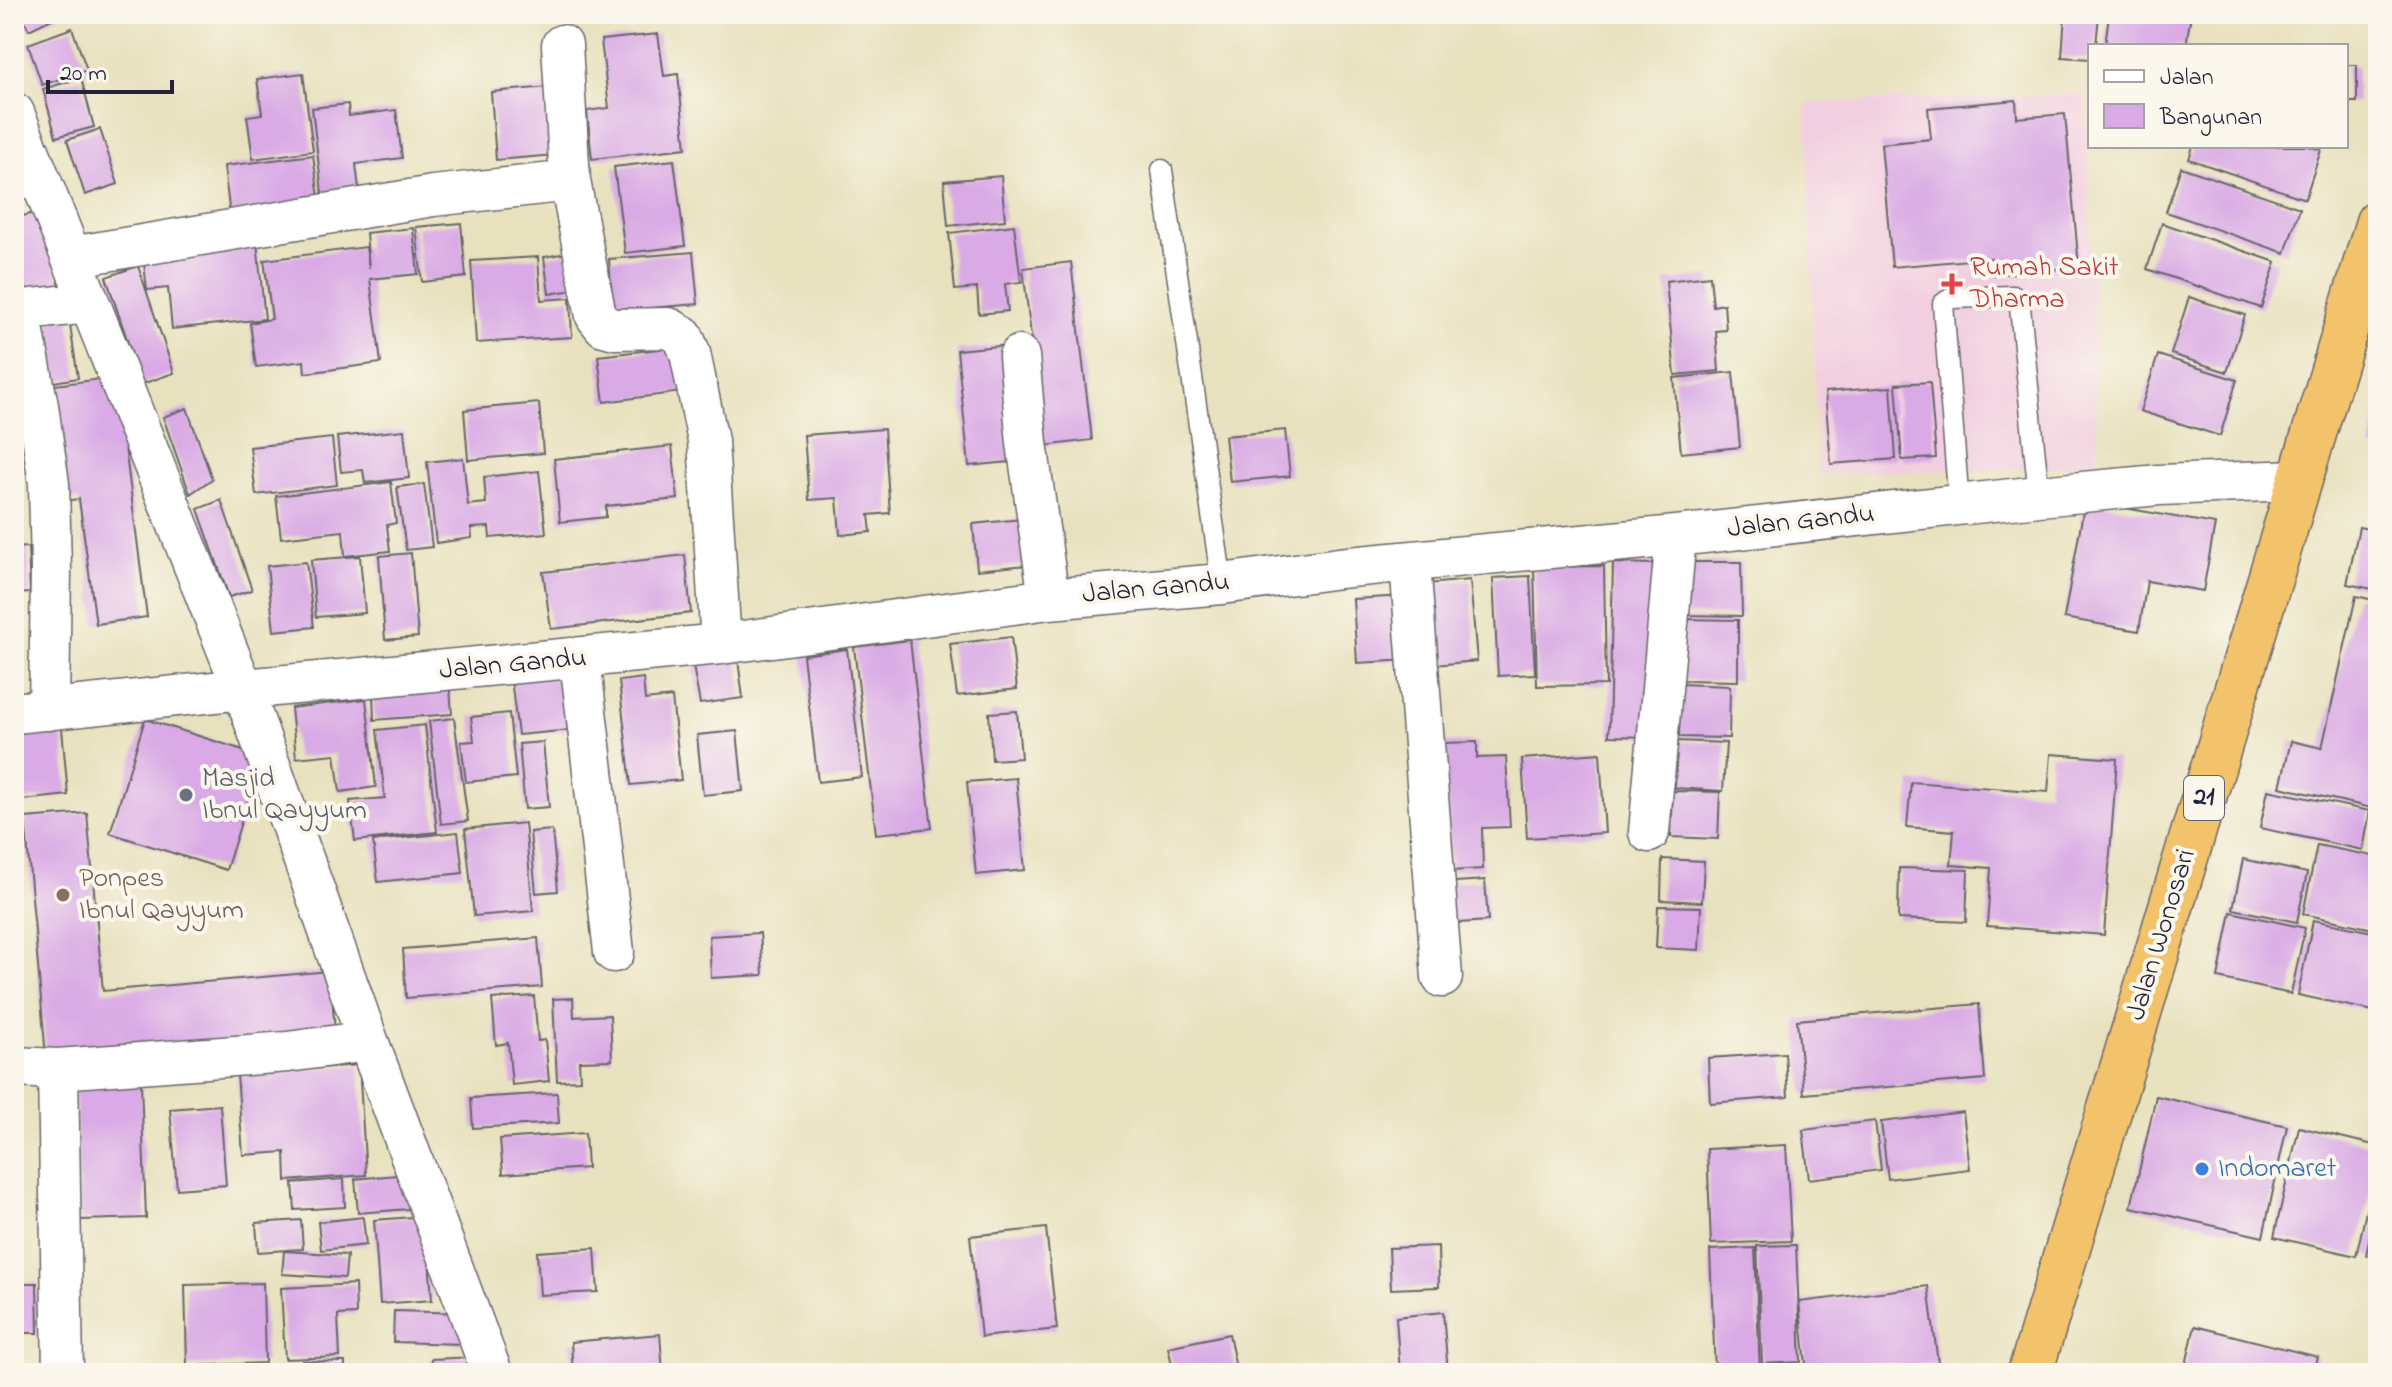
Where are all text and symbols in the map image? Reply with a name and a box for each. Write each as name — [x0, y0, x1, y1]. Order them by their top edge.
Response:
scale bar — [48, 44, 172, 94]
legend — [2088, 44, 2348, 148]
text: 20 m — [60, 57, 107, 92]
text: Jalan — [2160, 61, 2214, 96]
text: Bangunan — [2159, 101, 2262, 136]
place label: Rumah Sakit Dharma — [1969, 248, 2118, 321]
marker: Rumah Sakit Dharma — [1941, 273, 1963, 295]
street label: Jalan Gandu — [1725, 494, 1877, 550]
street label: Jalan Gandu — [1081, 562, 1231, 616]
street label: Jalan Gandu — [438, 638, 588, 692]
place label: Masjid Ibnul Qayyum — [202, 759, 367, 832]
road number: 21 — [2184, 776, 2224, 820]
marker: Masjid Ibnul Qayyum — [177, 786, 195, 804]
street label: Jalan Wonosari — [2117, 844, 2207, 1026]
place label: Ponpes Ibnul Qayyum — [79, 859, 244, 932]
marker: Ponpes Ibnul Qayyum — [54, 886, 72, 904]
place label: Indomaret — [2218, 1149, 2336, 1190]
marker: Indomaret — [2193, 1160, 2211, 1178]

